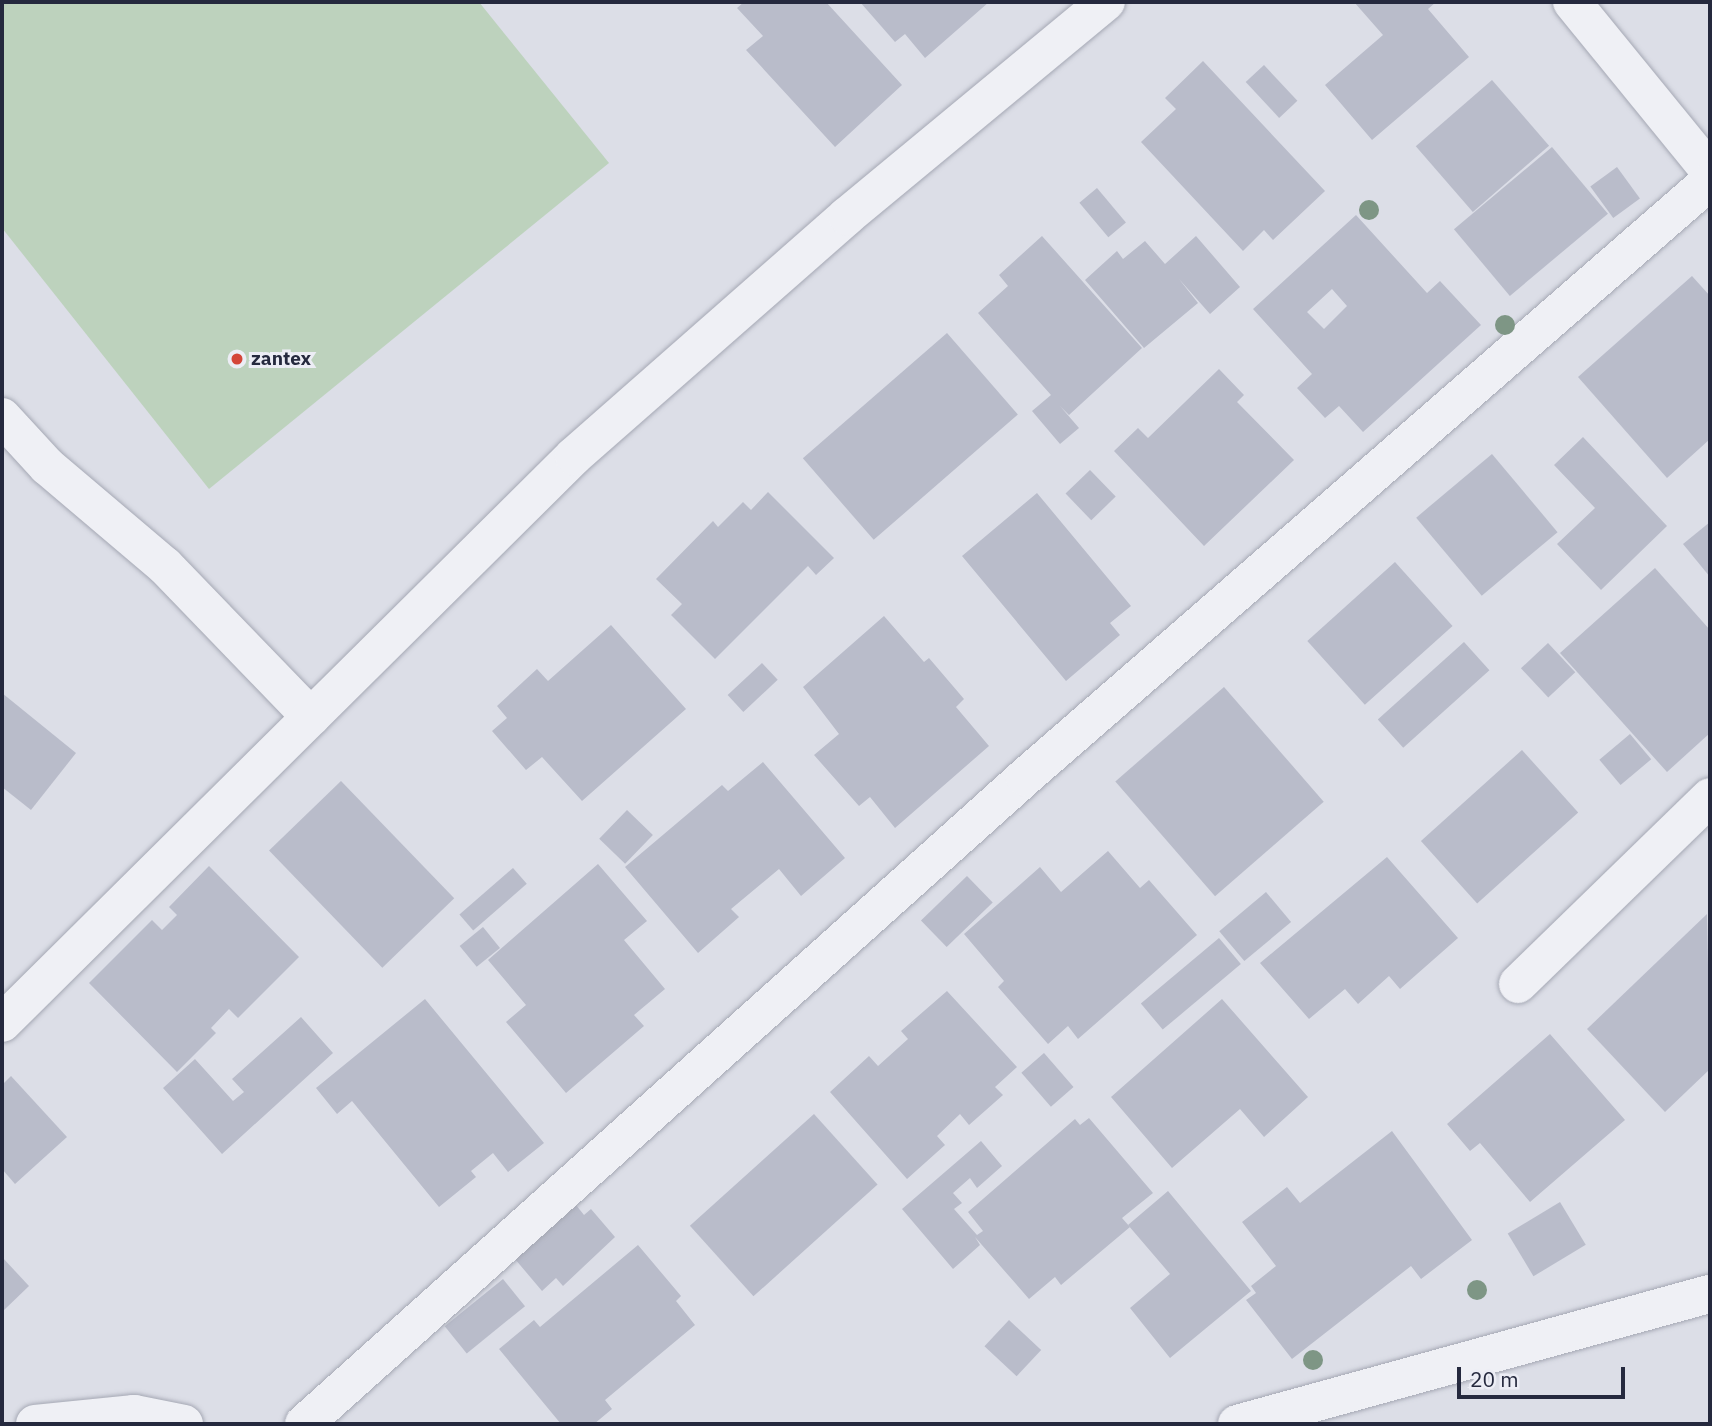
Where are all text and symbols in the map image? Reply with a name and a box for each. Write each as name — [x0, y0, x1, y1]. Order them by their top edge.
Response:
place label: zantex — [251, 348, 311, 370]
marker: zantex — [229, 351, 245, 367]
scale bar — [1460, 1352, 1628, 1396]
text: 20 m — [1470, 1365, 1519, 1393]

